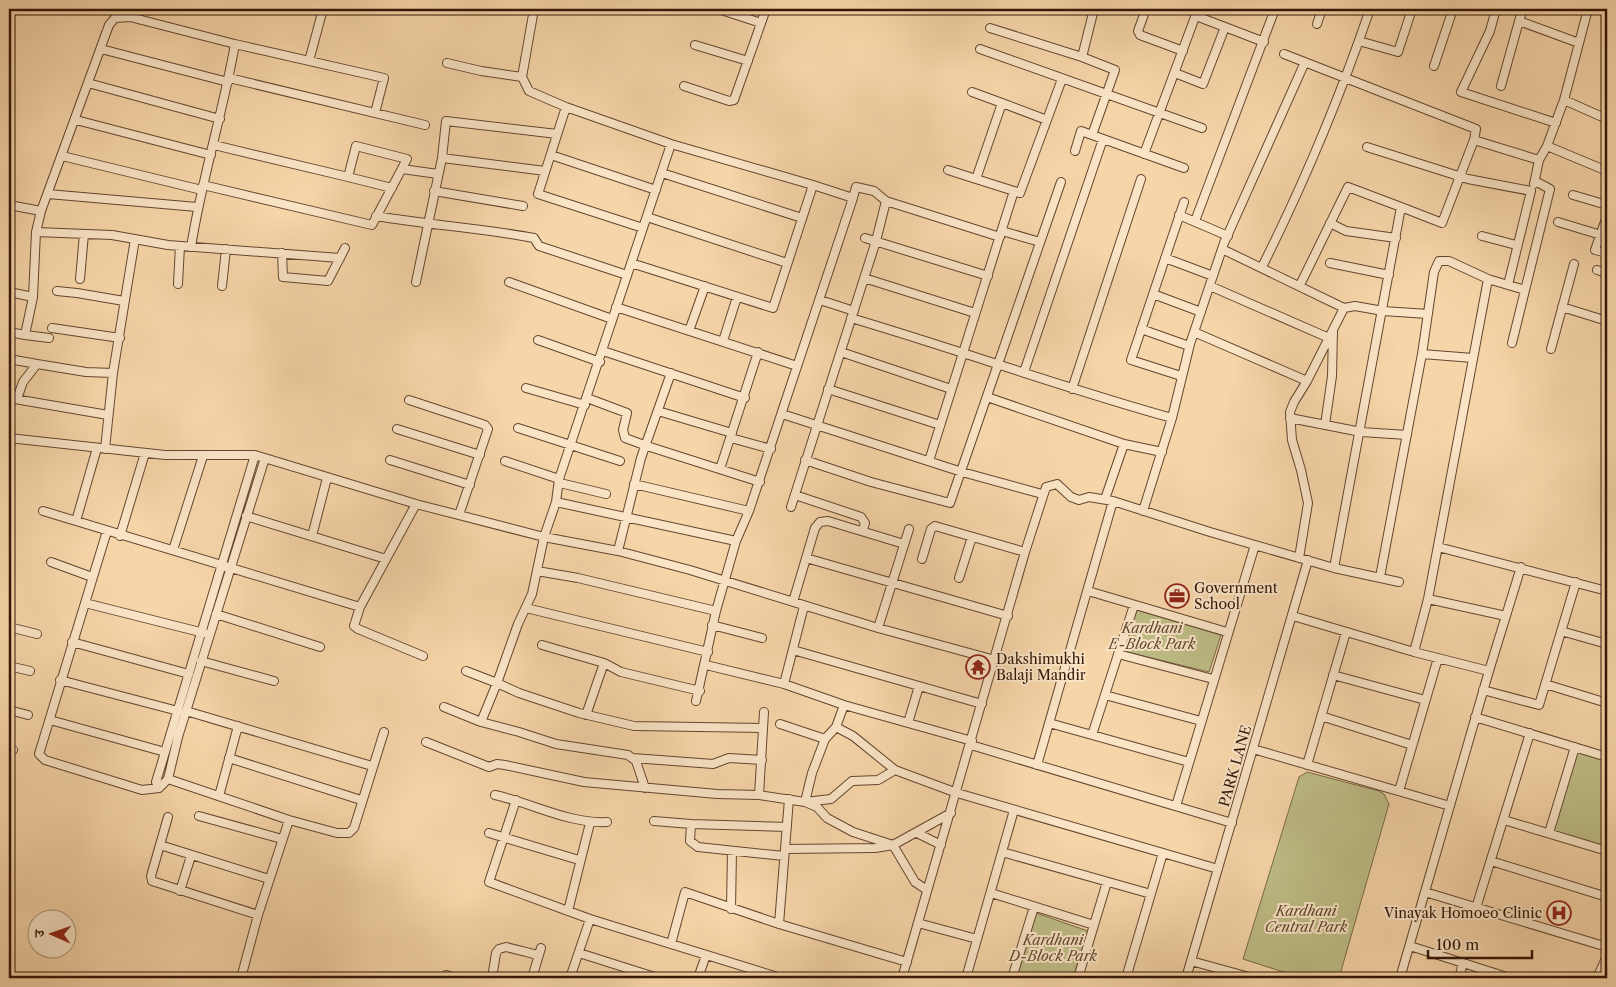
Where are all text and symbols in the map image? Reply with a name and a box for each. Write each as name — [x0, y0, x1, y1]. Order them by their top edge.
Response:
place label: Government School — [1194, 579, 1278, 613]
office icon: Government School — [1164, 583, 1190, 609]
park label: Kardhani E-Block Park — [1108, 619, 1196, 653]
place label: Dakshimukhi Balaji Mandir — [996, 650, 1086, 684]
temple icon: Dakshimukhi Balaji Mandir — [965, 654, 991, 680]
street label: PARK LANE — [1215, 723, 1255, 809]
hospital icon: Vinayak Homoeo Clinic — [1546, 900, 1572, 926]
park label: Kardhani Central Park — [1265, 902, 1348, 936]
place label: Vinayak Homoeo Clinic — [1383, 904, 1542, 922]
north arrow — [28, 910, 78, 960]
scale bar — [1428, 927, 1532, 959]
text: उ — [30, 929, 48, 938]
park label: Kardhani D-Block Park — [1008, 931, 1098, 965]
text: 100 m — [1436, 935, 1479, 954]

